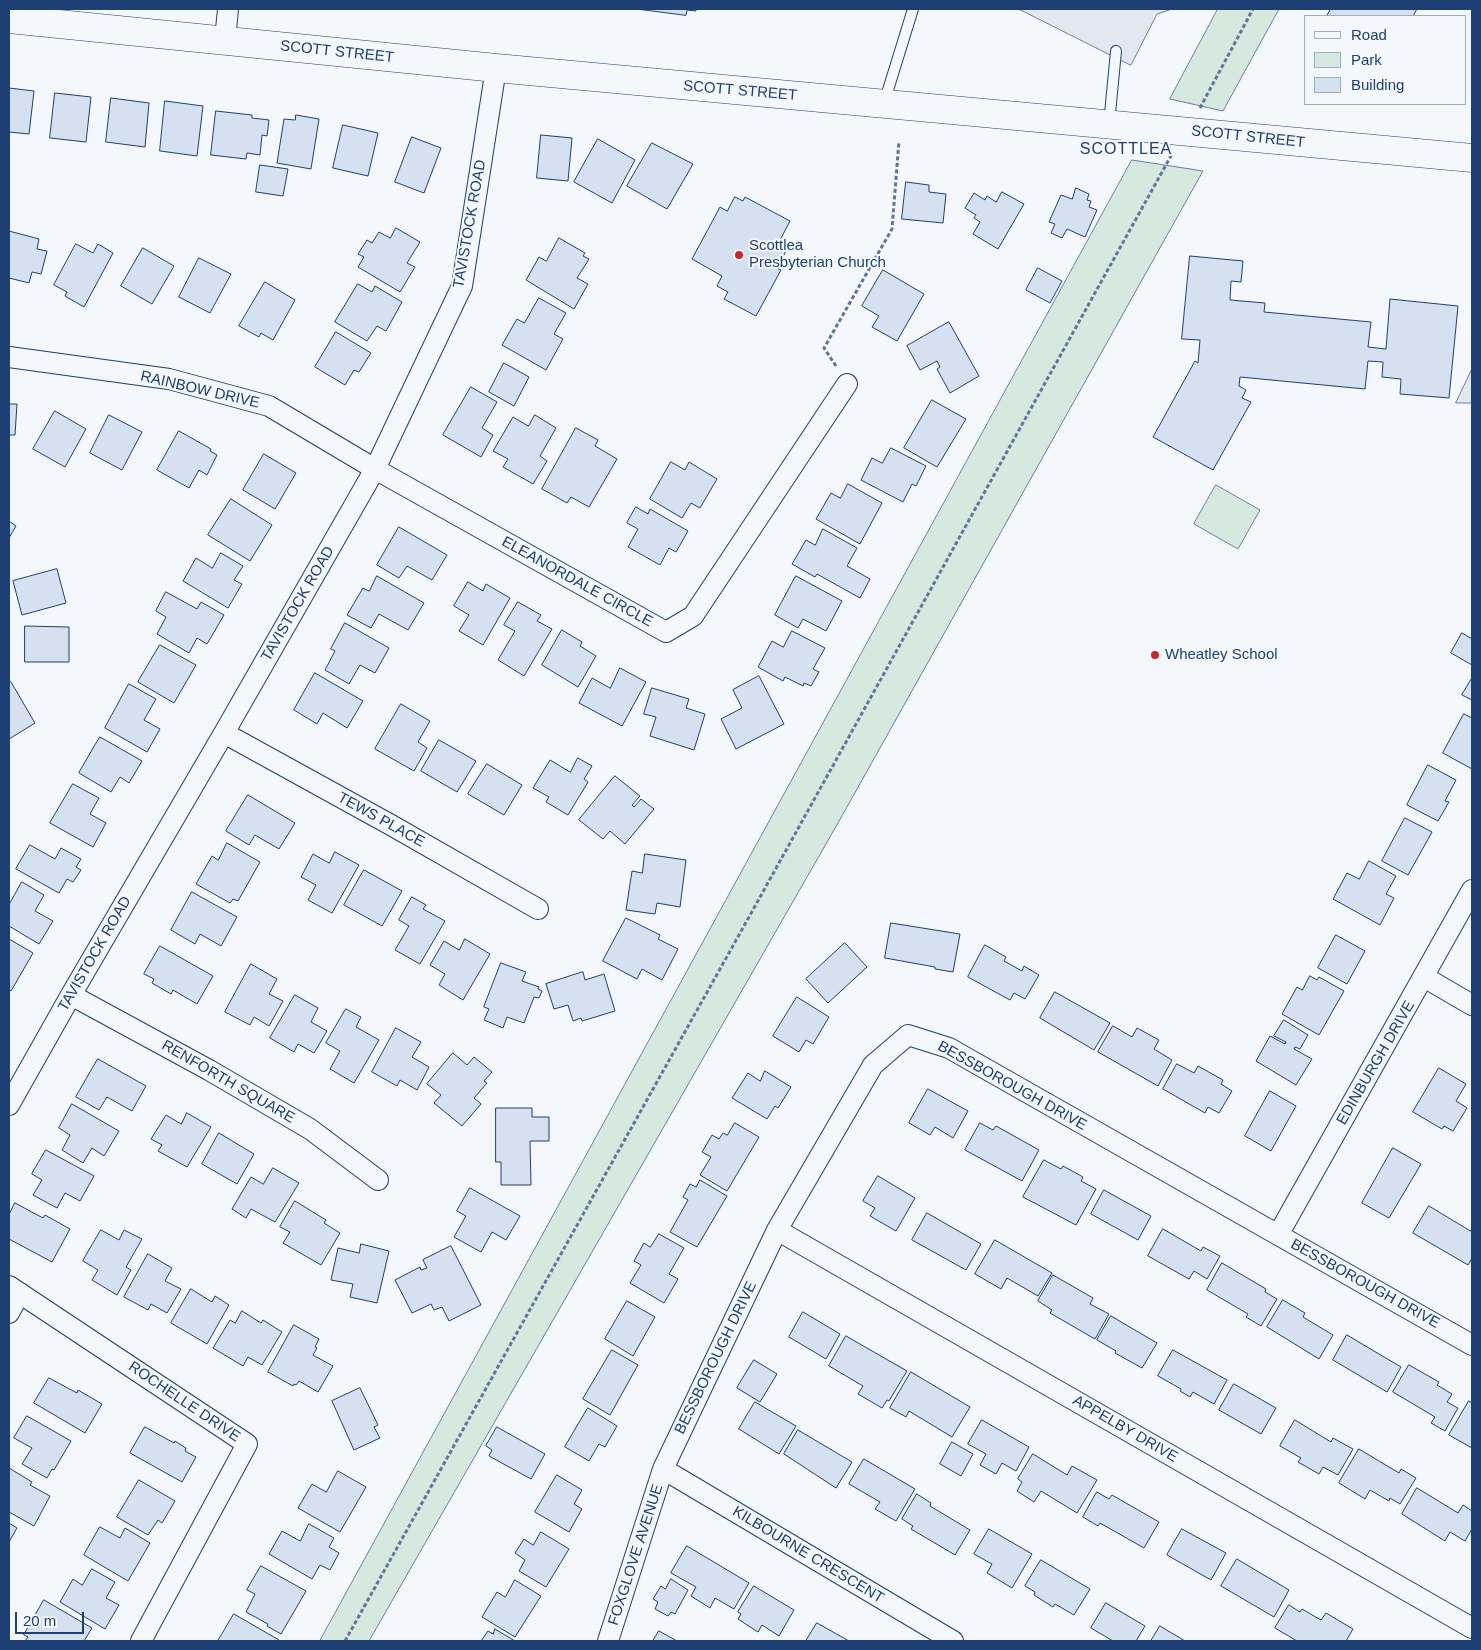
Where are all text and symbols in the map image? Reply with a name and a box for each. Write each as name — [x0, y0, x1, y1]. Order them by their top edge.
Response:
legend — [1304, 15, 1466, 105]
text: Road — [1351, 26, 1387, 43]
street label: SCOTT STREET — [279, 37, 395, 67]
text: Park — [1351, 51, 1382, 68]
text: Building — [1351, 76, 1404, 93]
street label: SCOTT STREET — [682, 77, 798, 105]
street label: SCOTT STREET — [1190, 122, 1306, 152]
district label: SCOTTLEA — [1079, 140, 1173, 160]
street label: TAVISTOCK ROAD — [450, 158, 490, 290]
place label: Scottlea Presbyterian Church — [749, 237, 886, 272]
marker: Scottlea Presbyterian Church — [733, 249, 745, 261]
street label: RAINBOW DRIVE — [139, 368, 261, 412]
street label: ELEANORDALE CIRCLE — [498, 533, 656, 631]
street label: TAVISTOCK ROAD — [258, 543, 338, 665]
place label: Wheatley School — [1165, 646, 1278, 664]
marker: Wheatley School — [1149, 649, 1161, 661]
street label: TEWS PLACE — [334, 789, 428, 851]
street label: TAVISTOCK ROAD — [55, 893, 135, 1015]
street label: EDINBURGH DRIVE — [1333, 998, 1419, 1128]
street label: RENFORTH SQUARE — [158, 1037, 298, 1127]
street label: BESSBOROUGH DRIVE — [934, 1038, 1090, 1134]
street label: BESSBOROUGH DRIVE — [1287, 1236, 1443, 1332]
street label: BESSBOROUGH DRIVE — [671, 1279, 761, 1437]
street label: ROCHELLE DRIVE — [125, 1358, 243, 1446]
street label: APPELBY DRIVE — [1069, 1392, 1181, 1466]
street label: FOXGLOVE AVENUE — [605, 1482, 667, 1628]
street label: KILBOURNE CRESCENT — [729, 1503, 887, 1607]
scale bar — [18, 1602, 86, 1634]
text: 20 m — [23, 1612, 56, 1629]

